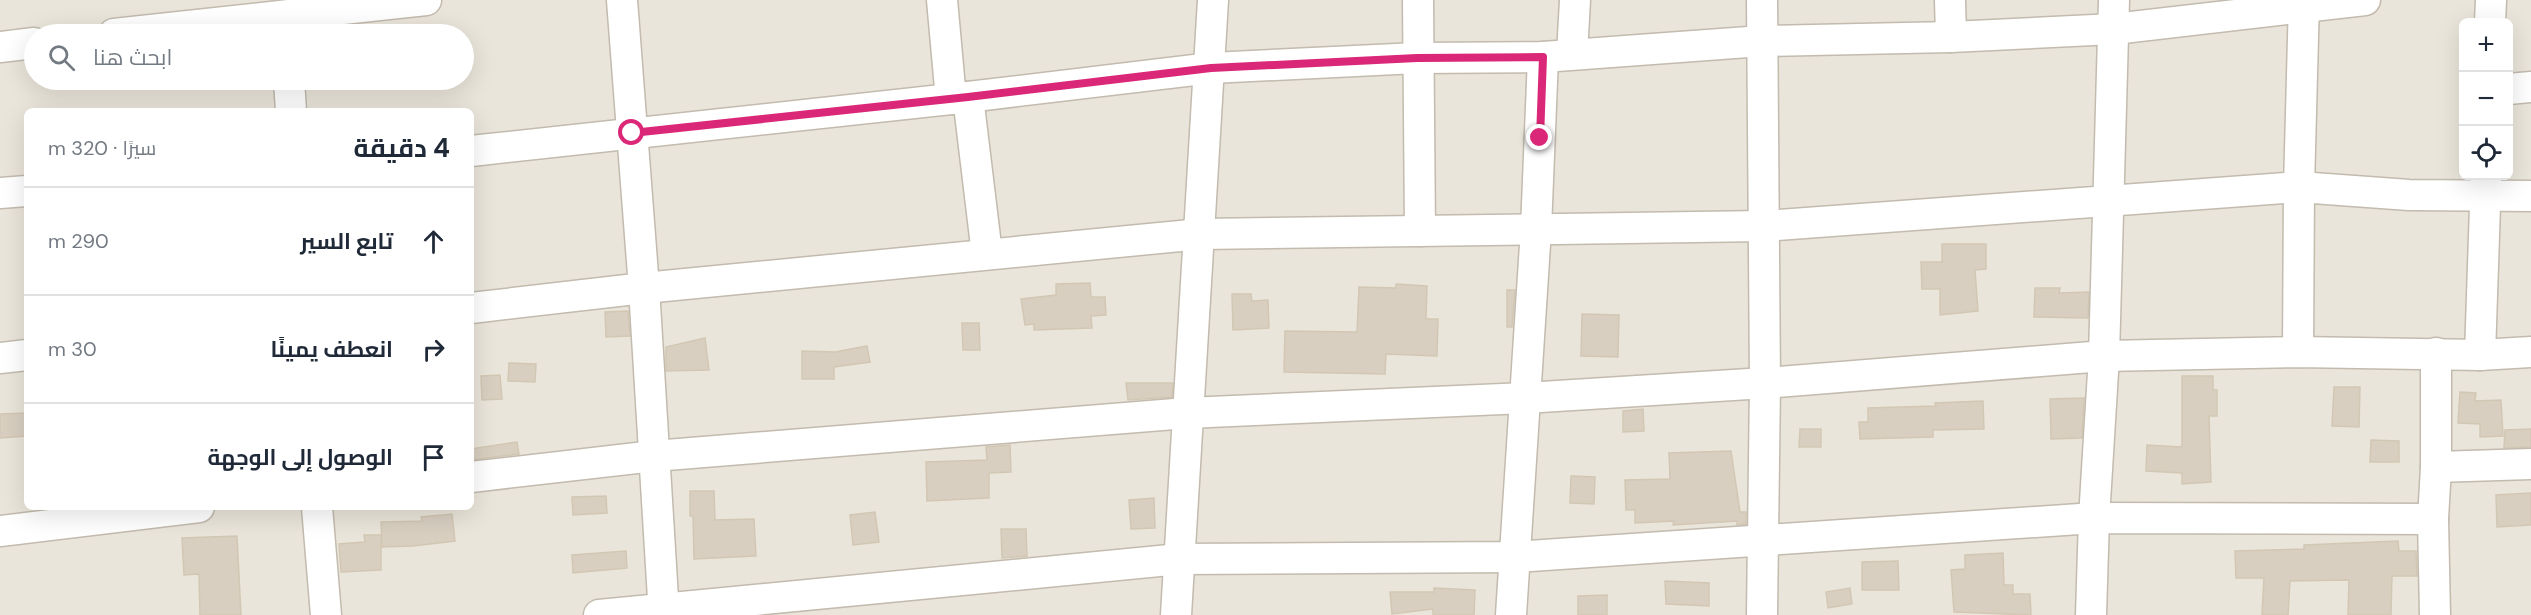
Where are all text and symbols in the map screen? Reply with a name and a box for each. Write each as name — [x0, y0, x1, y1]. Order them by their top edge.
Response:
map controls — [2459, 18, 2513, 180]
button: + — [2459, 18, 2513, 72]
search box — [24, 24, 474, 90]
icon: search — [45, 41, 78, 74]
text: ابحث هنا — [93, 43, 172, 72]
button: − — [2459, 72, 2513, 126]
route start — [618, 119, 644, 145]
route end — [1526, 124, 1552, 150]
button: locate — [2459, 126, 2513, 180]
text: 4 دقيقة — [353, 131, 450, 165]
text: سيرًا · 320 m — [48, 135, 156, 161]
icon: ahead — [417, 225, 450, 258]
text: تابع السير — [300, 227, 393, 256]
text: 290 m — [48, 228, 109, 254]
icon: right — [417, 333, 450, 366]
text: انعطف يمينًا — [271, 335, 393, 364]
text: 30 m — [48, 336, 97, 362]
icon: arrive — [417, 441, 450, 474]
text: الوصول إلى الوجهة — [207, 443, 393, 472]

